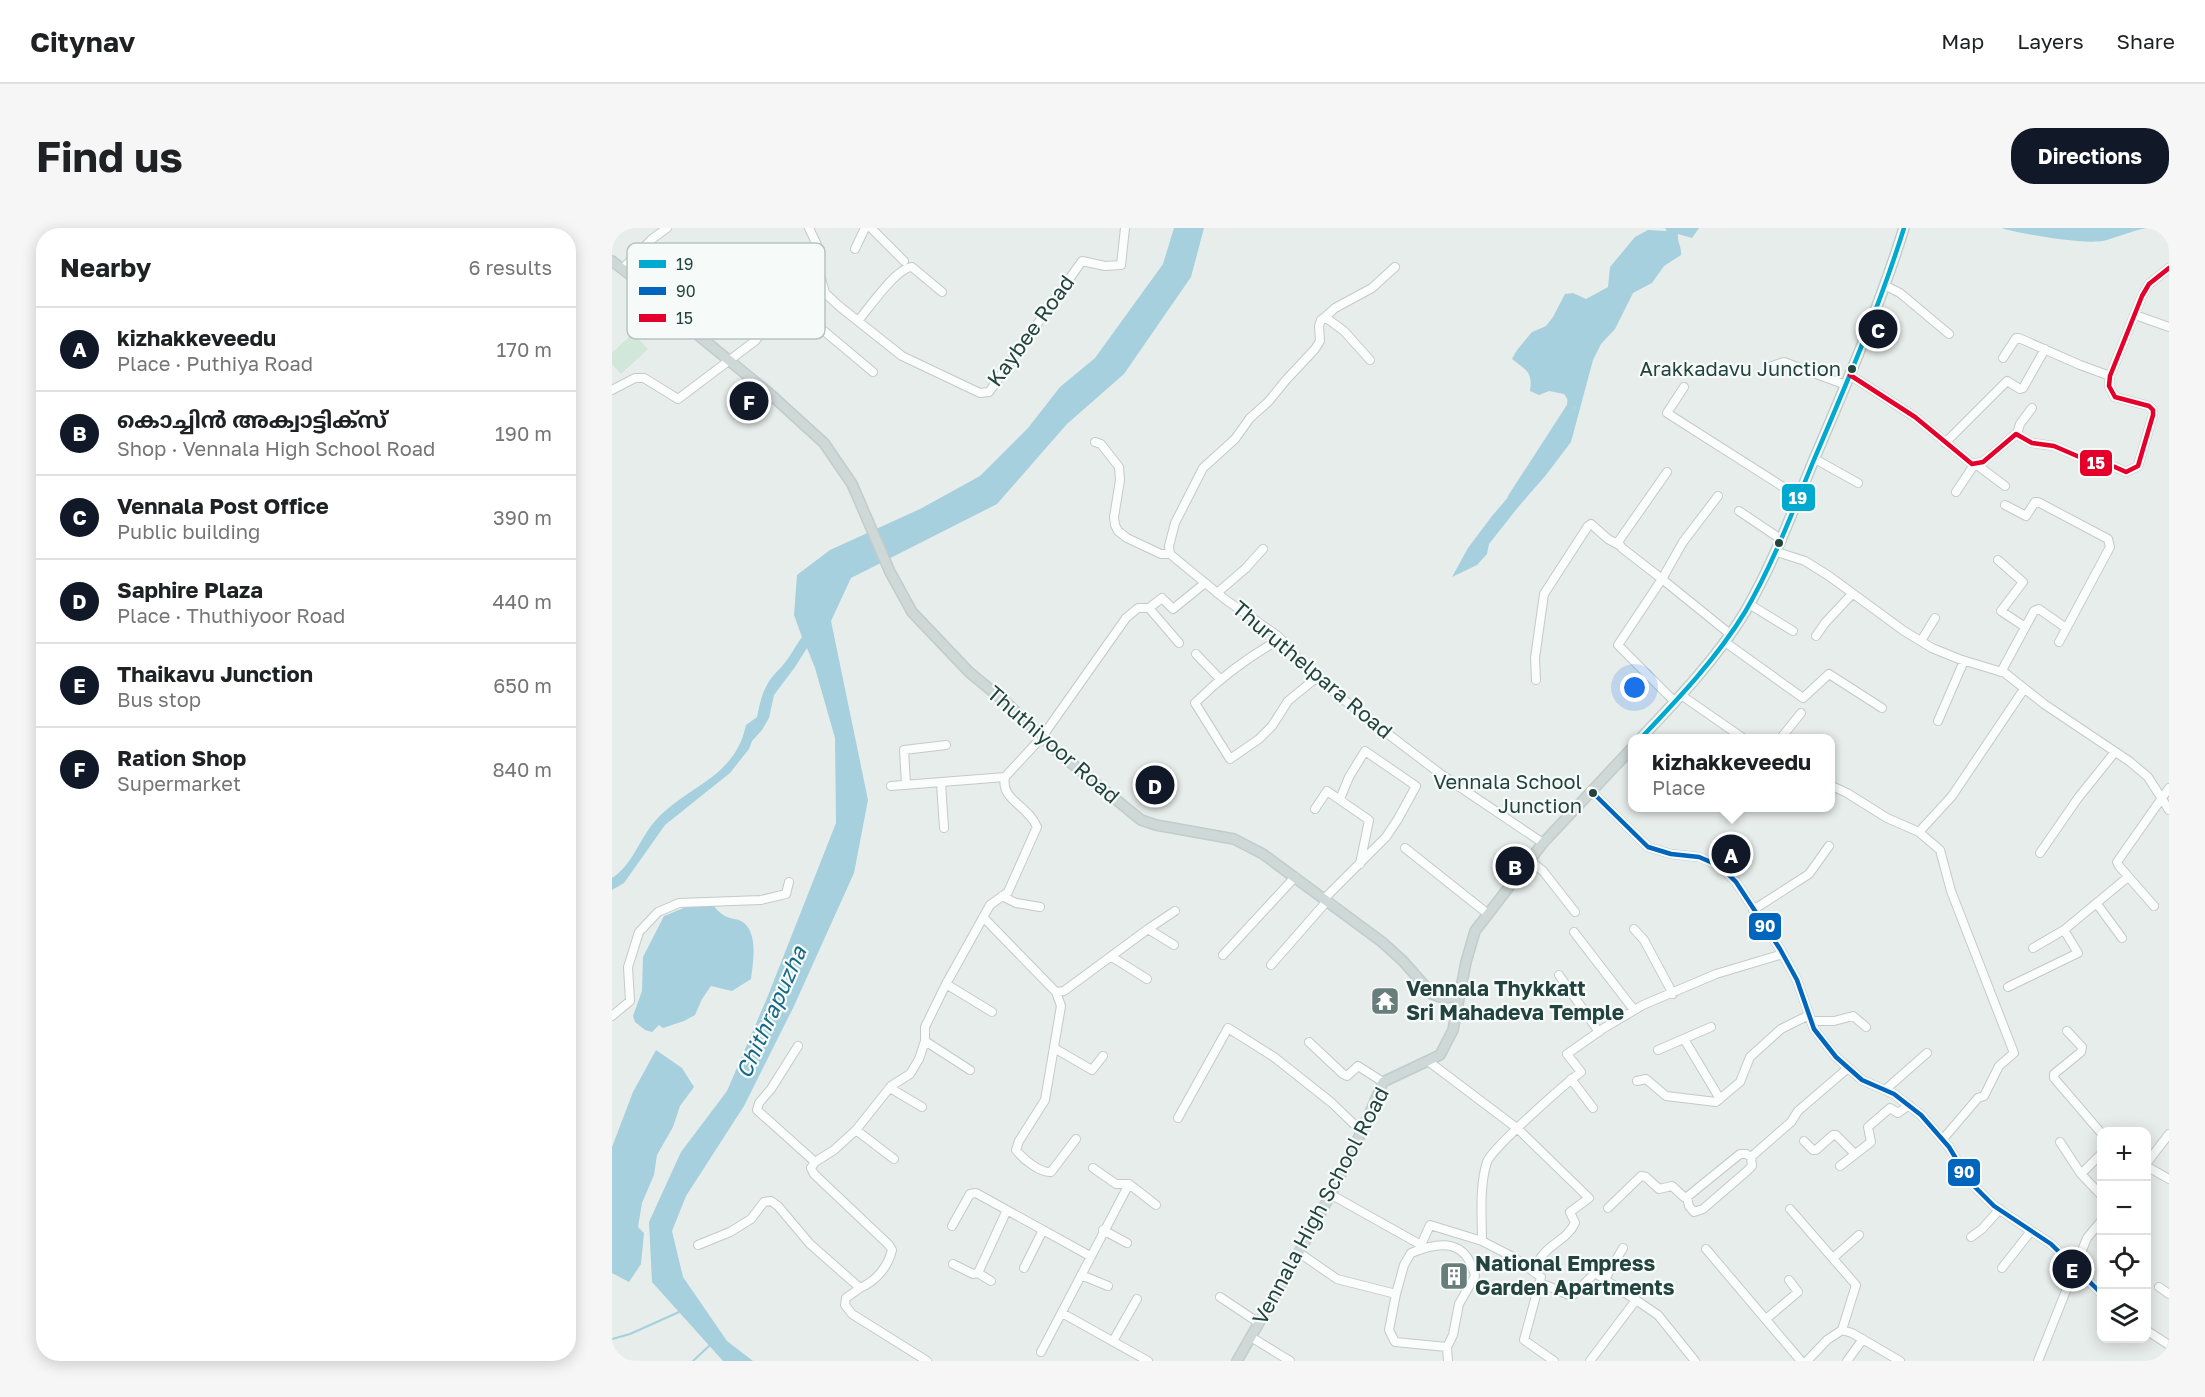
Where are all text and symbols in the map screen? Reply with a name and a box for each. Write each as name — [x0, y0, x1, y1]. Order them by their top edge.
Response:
text: Citynav — [30, 25, 135, 58]
text: Map — [1941, 28, 1984, 54]
text: Layers — [2017, 28, 2084, 54]
text: Share — [2117, 28, 2175, 54]
button: Directions — [2011, 128, 2169, 184]
text: Find us — [36, 131, 183, 181]
legend — [627, 243, 825, 339]
text: Nearby — [60, 252, 151, 283]
text: 19 — [676, 254, 693, 274]
text: 6 results — [468, 255, 552, 279]
street label: Kaybee Road — [981, 270, 1079, 391]
text: 90 — [676, 281, 696, 301]
pin: C — [1858, 306, 1898, 352]
text: 15 — [676, 308, 693, 328]
text: kizhakkeveedu — [117, 324, 276, 351]
text: A — [72, 337, 87, 361]
text: 170 m — [497, 337, 552, 361]
text: Place · Puthiya Road — [117, 351, 313, 375]
place label: Arakkadavu Junction — [1639, 356, 1841, 380]
marker: Arakkadavu Junction — [1846, 363, 1858, 375]
pin: F — [730, 378, 768, 423]
text: കൊച്ചിൻ അക്വാട്ടിക്സ് — [117, 406, 387, 433]
text: B — [72, 421, 87, 445]
text: 190 m — [495, 421, 552, 445]
text: Shop · Vennala High School Road — [117, 436, 435, 460]
line badge: 15 — [2079, 449, 2113, 477]
text: 15 — [2087, 453, 2105, 473]
line badge: 19 — [1781, 483, 1816, 512]
text: 19 — [1789, 488, 1807, 508]
text: Vennala Post Office — [117, 492, 329, 519]
text: C — [72, 505, 87, 529]
text: 390 m — [493, 505, 552, 529]
text: Public building — [117, 519, 260, 543]
unlabelled marker — [1773, 537, 1785, 549]
text: Saphire Plaza — [117, 576, 263, 603]
text: D — [72, 589, 87, 613]
text: 440 m — [493, 589, 552, 613]
street label: Thuruthelpara Road — [1227, 595, 1398, 744]
text: Place · Thuthiyoor Road — [117, 603, 345, 627]
text: Thaikavu Junction — [117, 660, 313, 687]
text: E — [73, 673, 86, 697]
text: 650 m — [493, 673, 552, 697]
your location — [1620, 673, 1649, 702]
street label: Thuthiyoor Road — [982, 680, 1125, 809]
text: Bus stop — [117, 687, 201, 711]
popup — [1628, 734, 1835, 812]
text: Ration Shop — [117, 744, 246, 771]
text: kizhakkeveedu — [1652, 748, 1811, 775]
text: F — [74, 757, 85, 781]
text: 840 m — [493, 757, 552, 781]
pin: D — [1136, 762, 1174, 808]
place label: Vennala School Junction — [1433, 769, 1582, 817]
text: Supermarket — [117, 771, 241, 795]
text: Place — [1652, 775, 1705, 799]
marker: Vennala School Junction — [1587, 787, 1599, 799]
pin: A — [1712, 832, 1750, 876]
pin: B — [1496, 844, 1534, 888]
line badge: 90 — [1748, 912, 1782, 941]
text: 90 — [1755, 916, 1775, 936]
water label: Chithrapuzha — [729, 940, 812, 1082]
place label: Vennala Thykkatt Sri Mahadeva Temple — [1406, 975, 1624, 1025]
temple icon: Vennala Thykkatt Sri Mahadeva Temple — [1369, 985, 1401, 1017]
street label: Vennala High School Road — [1246, 1082, 1394, 1329]
map controls — [2097, 1127, 2151, 1343]
button: + — [2097, 1127, 2151, 1181]
line badge: 90 — [1947, 1158, 1981, 1187]
text: 90 — [1954, 1162, 1974, 1182]
button: − — [2097, 1181, 2151, 1235]
button: locate — [2097, 1235, 2151, 1289]
pin: E — [2052, 1246, 2092, 1292]
place label: National Empress Garden Apartments — [1475, 1250, 1675, 1300]
building icon: National Empress Garden Apartments — [1438, 1260, 1470, 1292]
button: layers — [2097, 1289, 2151, 1343]

